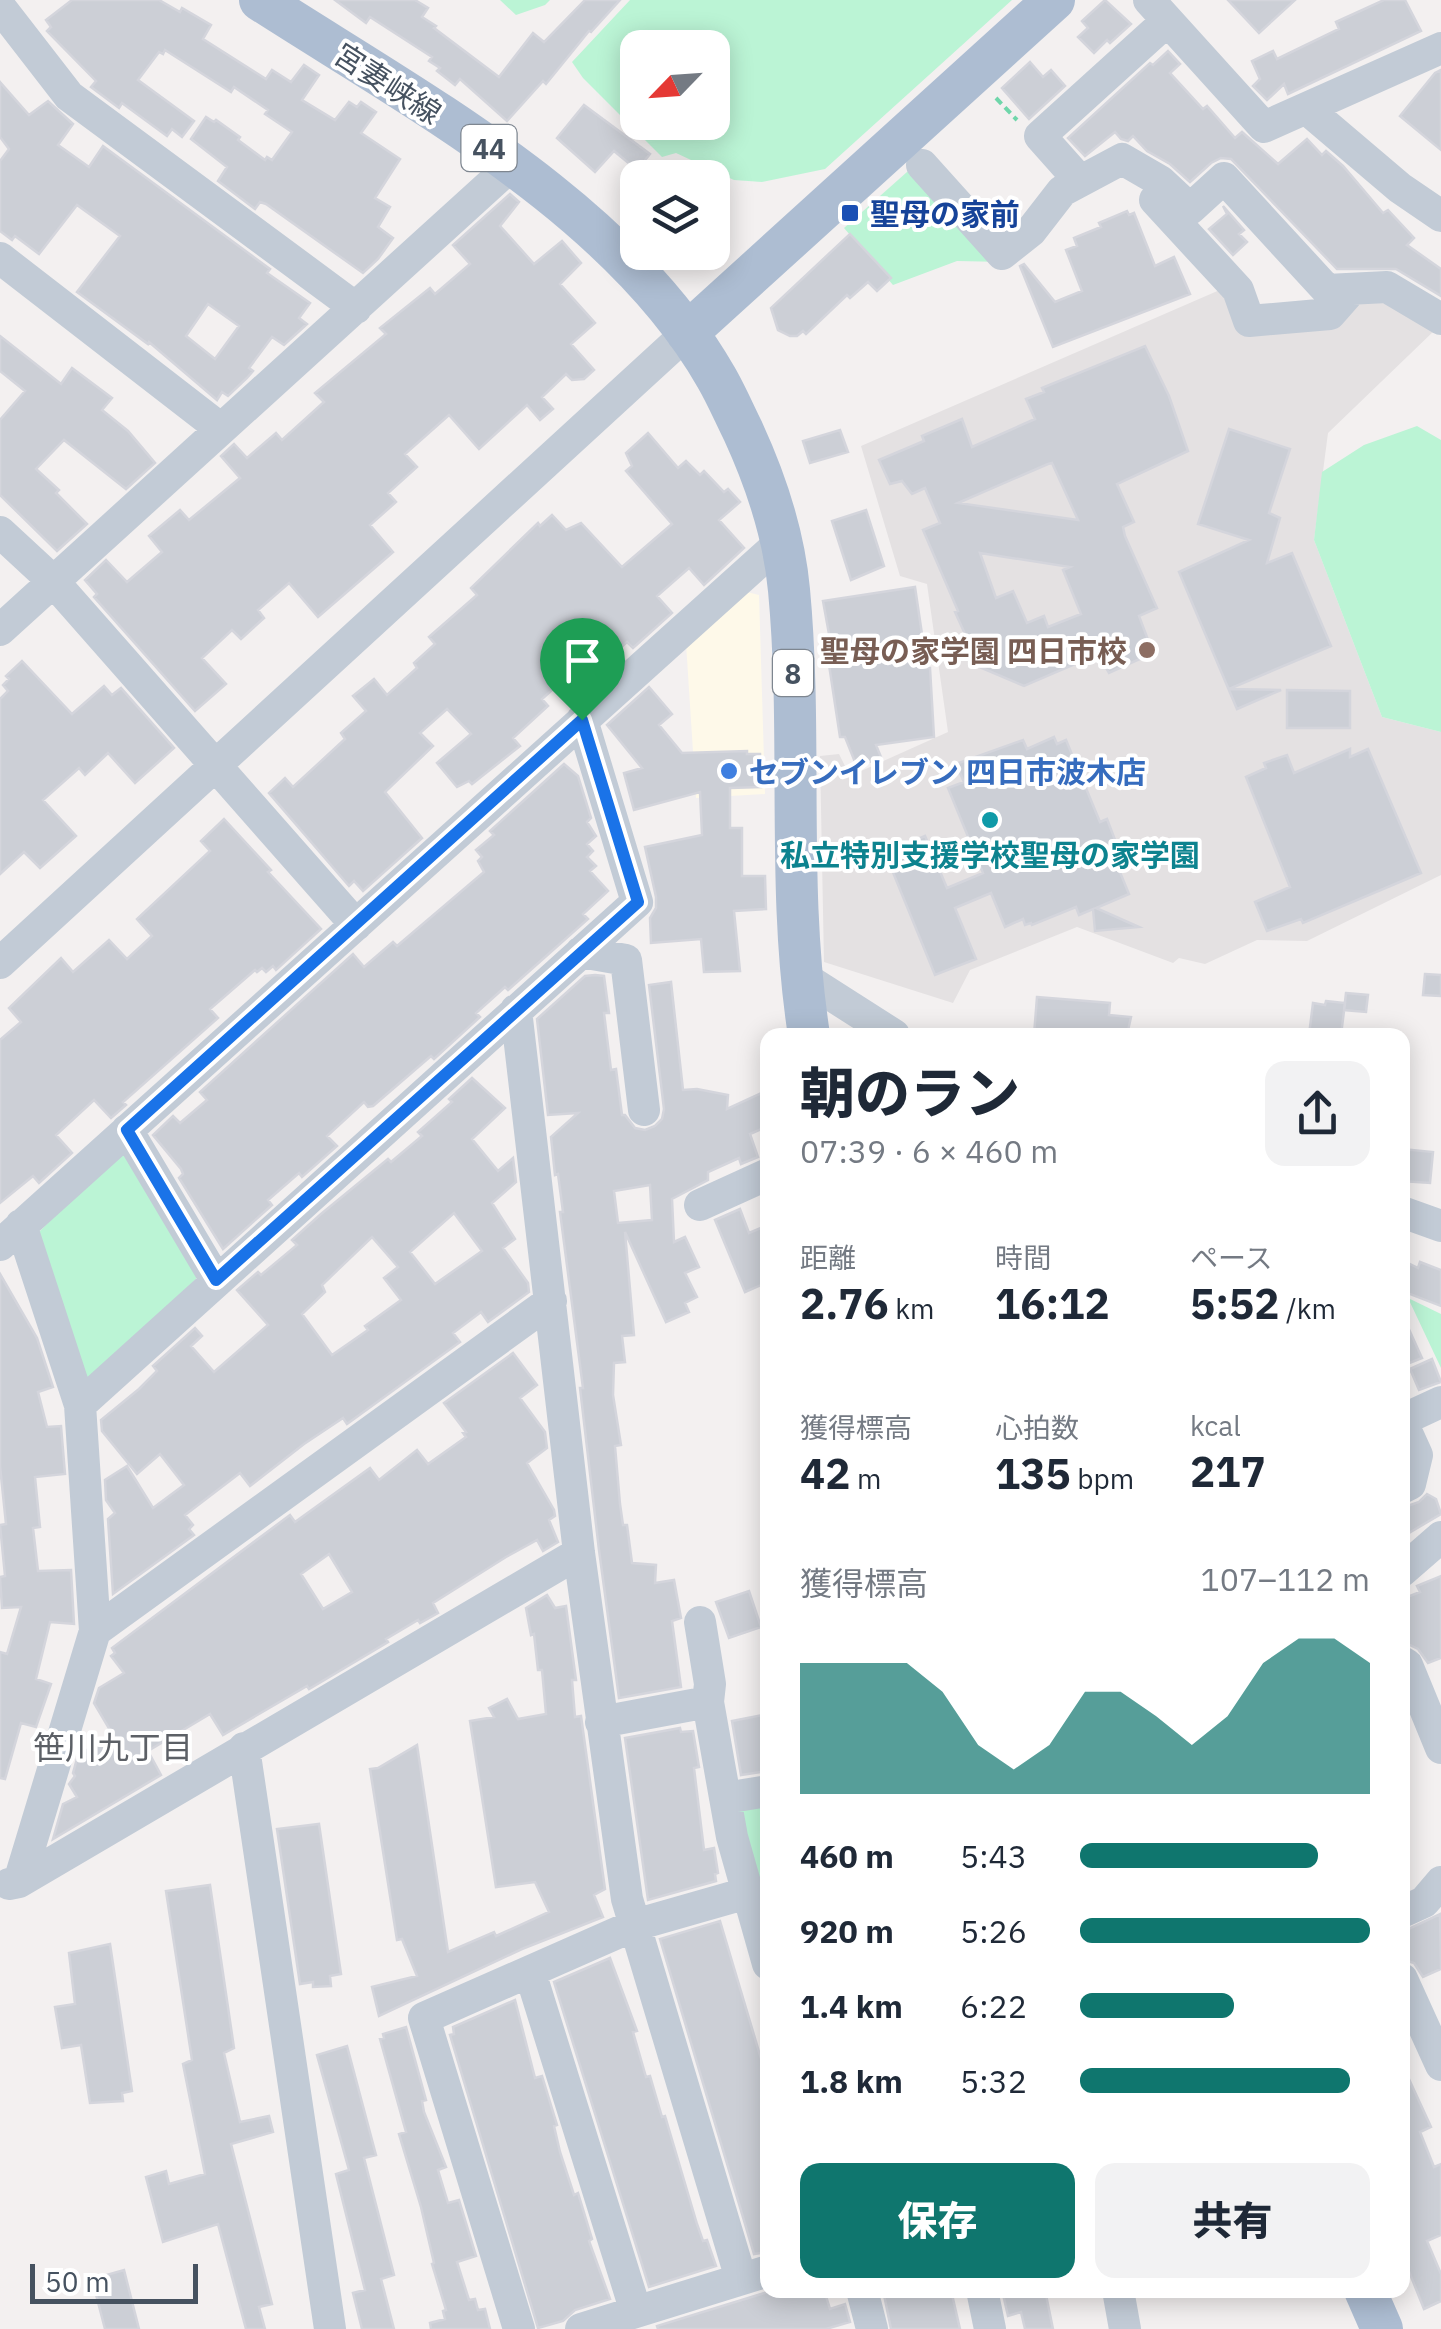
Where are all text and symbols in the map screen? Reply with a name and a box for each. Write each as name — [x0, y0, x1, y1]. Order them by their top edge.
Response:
north arrow — [620, 30, 730, 140]
map controls — [620, 30, 730, 270]
street label: 宮妻峡線 — [327, 34, 449, 132]
road number: 44 — [462, 125, 516, 171]
button: layers — [620, 160, 730, 270]
place label: 聖母の家前 — [870, 194, 1020, 233]
marker: 聖母の家前 — [839, 202, 861, 224]
pin — [540, 618, 625, 721]
place label: 聖母の家学園 四日市校 — [820, 631, 1127, 670]
icon: arrive — [555, 633, 610, 688]
marker: 聖母の家学園 四日市校 — [1136, 639, 1158, 661]
road number: 8 — [773, 650, 813, 696]
place label: セブンイレブン 四日市波木店 — [749, 752, 1146, 791]
marker: セブンイレブン 四日市波木店 — [718, 760, 740, 782]
marker: 私立特別支援学校聖母の家学園 — [979, 809, 1001, 831]
place label: 私立特別支援学校聖母の家学園 — [780, 835, 1200, 874]
text: 朝のラン — [800, 1057, 1020, 1128]
button: share — [1265, 1061, 1370, 1166]
text: 07:39 · 6 × 460 m — [800, 1130, 1058, 1172]
text: 距離 — [800, 1239, 856, 1276]
text: 時間 — [995, 1239, 1051, 1276]
text: ペース — [1190, 1239, 1273, 1276]
text: 2.76 — [800, 1276, 889, 1331]
text: 16:12 — [995, 1276, 1110, 1331]
text: 5:52 — [1190, 1276, 1279, 1331]
text: km — [889, 1290, 934, 1327]
text: /km — [1279, 1290, 1336, 1327]
text: kcal — [1190, 1407, 1241, 1444]
text: 獲得標高 — [800, 1409, 912, 1446]
text: 心拍数 — [995, 1409, 1079, 1446]
text: 217 — [1190, 1444, 1266, 1499]
text: 42 — [800, 1446, 850, 1501]
text: 135 — [995, 1446, 1071, 1501]
text: m — [850, 1460, 881, 1497]
text: bpm — [1071, 1460, 1134, 1497]
text: 107–112 m — [1200, 1558, 1370, 1600]
text: 獲得標高 — [800, 1562, 928, 1604]
district label: 笹川九丁目 — [33, 1726, 193, 1768]
text: 460 m — [800, 1835, 894, 1877]
text: 5:43 — [960, 1835, 1027, 1877]
text: 920 m — [800, 1910, 894, 1952]
text: 5:26 — [960, 1910, 1027, 1952]
text: 1.4 km — [800, 1985, 903, 2027]
text: 6:22 — [960, 1985, 1027, 2027]
text: 1.8 km — [800, 2060, 903, 2102]
text: 5:32 — [960, 2060, 1027, 2102]
button: 保存 — [800, 2163, 1075, 2278]
button: 共有 — [1095, 2163, 1370, 2278]
scale bar — [30, 2259, 198, 2304]
text: 50 m — [45, 2263, 110, 2300]

